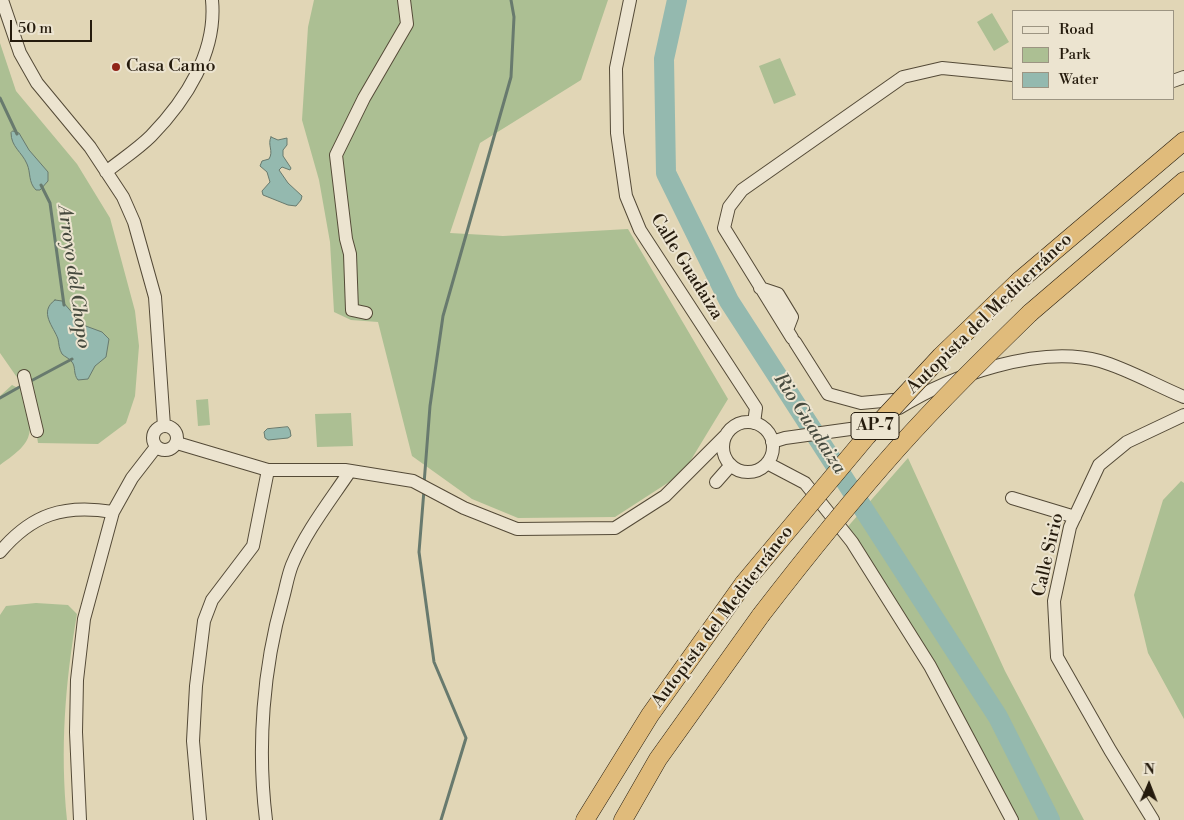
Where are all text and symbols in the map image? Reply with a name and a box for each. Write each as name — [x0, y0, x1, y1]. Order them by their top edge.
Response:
scale bar — [12, 10, 95, 42]
legend — [1012, 10, 1174, 100]
text: 50 m — [18, 19, 52, 38]
text: Road — [1059, 20, 1094, 39]
text: Park — [1059, 45, 1090, 64]
place label: Casa Camo — [126, 56, 216, 78]
marker: Casa Camo — [110, 61, 122, 73]
text: Water — [1059, 70, 1098, 89]
water label: Arroyo del Chopo — [52, 204, 94, 350]
street label: Calle Guadaiza — [645, 210, 727, 324]
street label: Autopista del Mediterráneo — [903, 229, 1077, 399]
water label: Rio Guadaiza — [768, 369, 850, 479]
road number: AP-7 — [851, 412, 899, 440]
street label: Calle Sirio — [1029, 511, 1069, 599]
street label: Autopista del Mediterráneo — [648, 522, 798, 712]
north arrow — [1124, 760, 1174, 810]
text: N — [1144, 761, 1155, 779]

